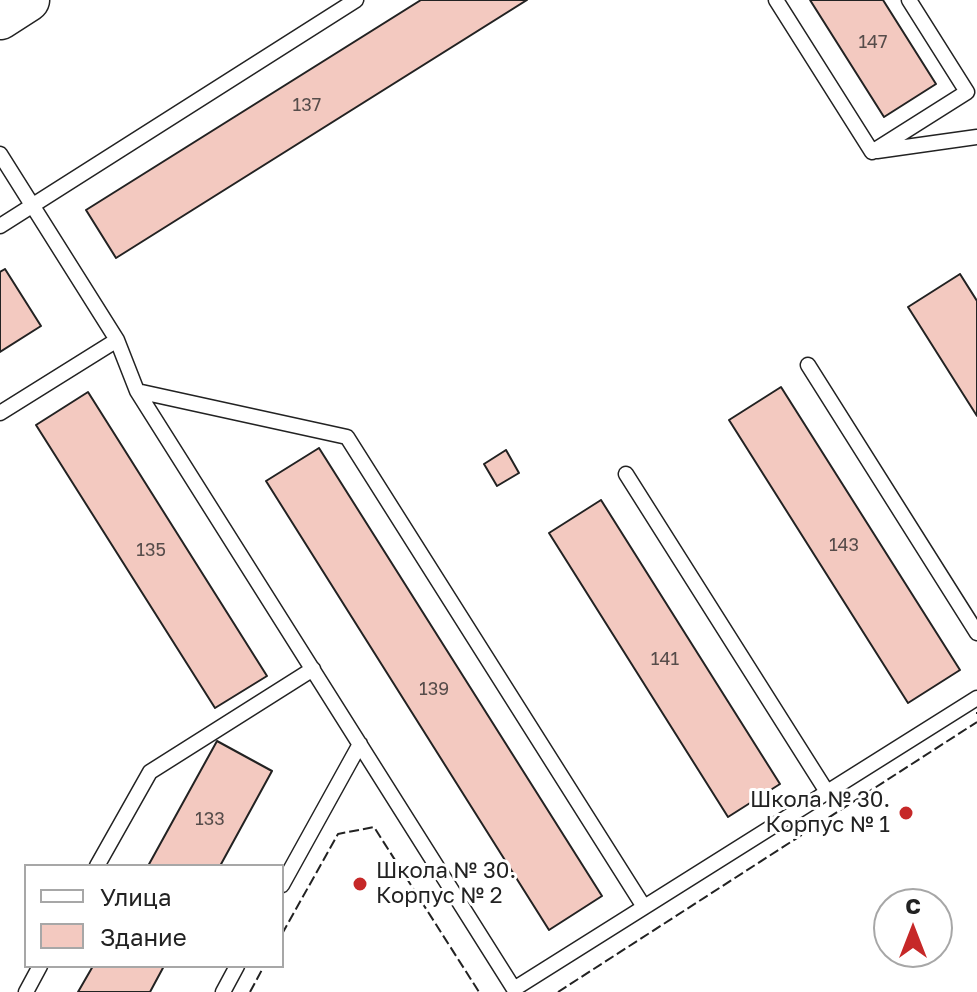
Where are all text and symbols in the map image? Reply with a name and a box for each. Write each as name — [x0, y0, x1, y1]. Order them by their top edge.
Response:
house number: 147 — [858, 31, 888, 53]
house number: 137 — [293, 94, 321, 116]
house number: 143 — [829, 534, 859, 556]
house number: 135 — [136, 539, 166, 561]
house number: 141 — [651, 648, 679, 670]
house number: 139 — [419, 678, 449, 700]
place label: Школа № 30. Корпус № 1 — [750, 787, 890, 838]
marker: Школа № 30. Корпус № 1 — [897, 804, 915, 822]
house number: 133 — [195, 808, 225, 830]
place label: Школа № 30. Корпус № 2 — [376, 858, 516, 910]
legend — [24, 864, 284, 968]
marker: Школа № 30. Корпус № 2 — [351, 875, 369, 893]
text: Улица — [100, 882, 172, 911]
north arrow — [873, 888, 953, 968]
text: С — [905, 892, 921, 919]
text: Здание — [100, 922, 187, 951]

